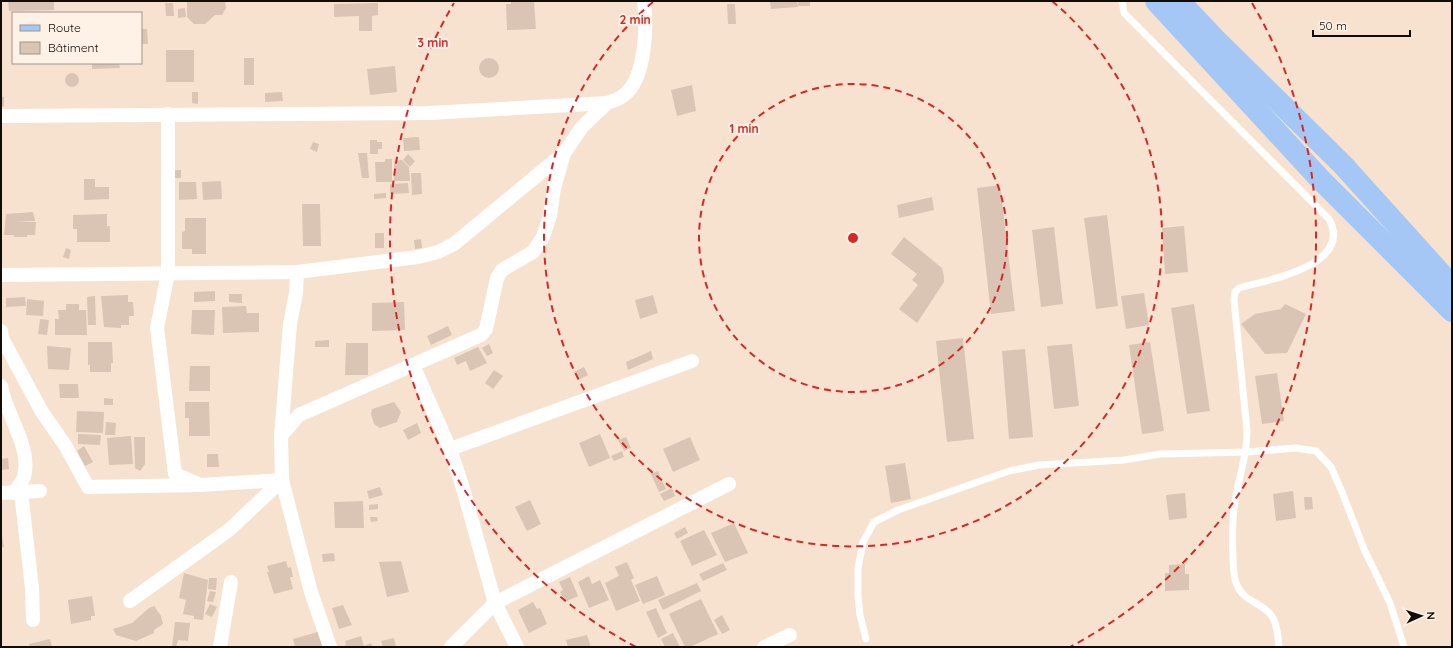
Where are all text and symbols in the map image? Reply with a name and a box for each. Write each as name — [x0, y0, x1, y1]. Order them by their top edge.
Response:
legend — [12, 12, 142, 64]
text: 2 min — [619, 12, 651, 27]
scale bar — [1313, 12, 1410, 38]
text: 50 m — [1319, 18, 1347, 33]
text: Route — [48, 20, 81, 35]
text: 3 min — [418, 35, 448, 50]
text: Bâtiment — [48, 40, 98, 55]
text: 1 min — [729, 121, 759, 136]
centre of rings — [846, 231, 860, 245]
north arrow — [1401, 596, 1441, 636]
text: N — [1424, 611, 1438, 620]

